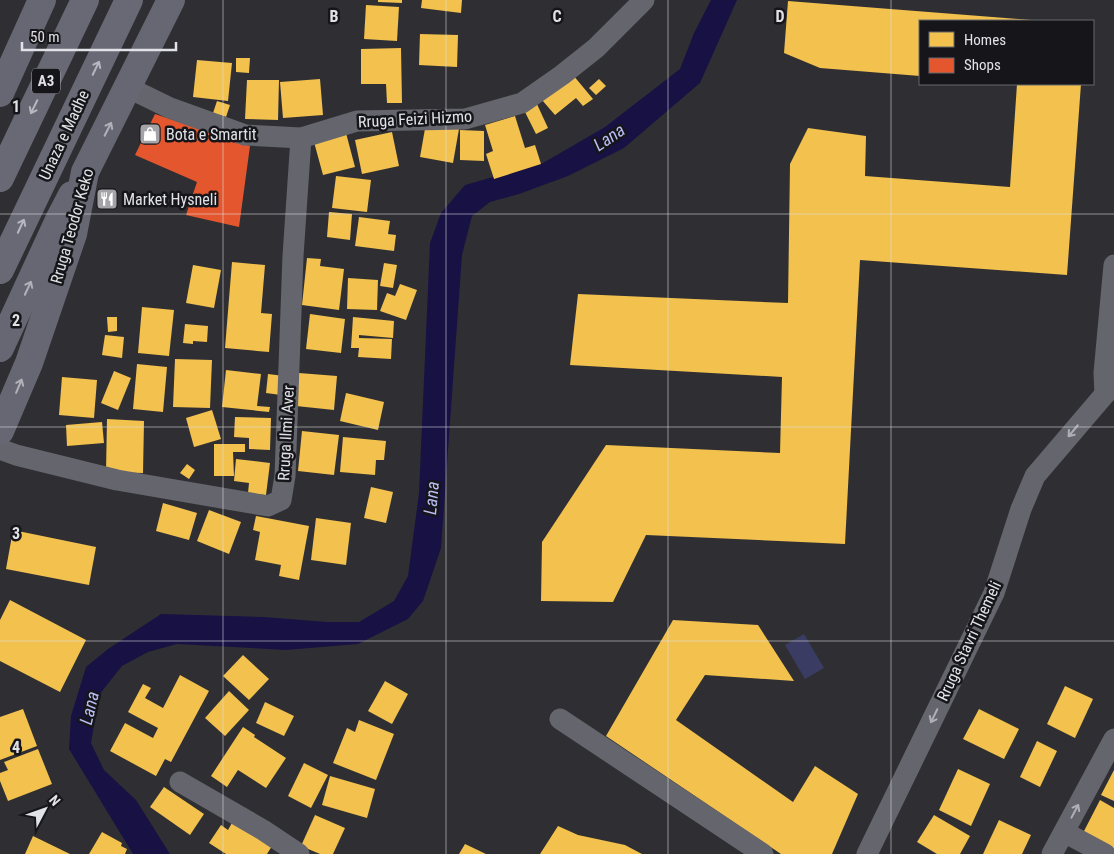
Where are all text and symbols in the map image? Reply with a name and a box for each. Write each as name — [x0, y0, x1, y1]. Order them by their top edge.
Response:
text: B — [330, 7, 339, 26]
text: C — [552, 7, 562, 26]
text: D — [775, 7, 785, 26]
scale bar — [22, 20, 176, 52]
legend — [919, 20, 1094, 85]
text: 50 m — [30, 28, 60, 46]
text: Homes — [964, 31, 1006, 49]
text: Shops — [964, 56, 1001, 74]
one-way arrow — [91, 60, 101, 75]
road number: A3 — [32, 68, 60, 94]
street label: Unaza e Madhe — [35, 87, 93, 183]
text: 1 — [12, 97, 20, 116]
one-way arrow — [28, 99, 38, 114]
street label: Rruga Feizi Hizmo — [358, 107, 472, 131]
water label: Lana — [589, 119, 629, 155]
one-way arrow — [104, 122, 113, 137]
shop icon: Bota e Smartit — [138, 122, 162, 146]
place label: Bota e Smartit — [166, 125, 257, 144]
street label: Rruga Teodor Keko — [46, 166, 98, 286]
restaurant icon: Market Hysneli — [95, 187, 119, 211]
place label: Market Hysneli — [123, 190, 217, 209]
one-way arrow — [16, 219, 26, 234]
one-way arrow — [23, 280, 33, 295]
text: 2 — [12, 311, 20, 330]
one-way arrow — [15, 379, 24, 394]
street label: Rruga Ilmi Aver — [274, 385, 298, 481]
one-way arrow — [1068, 425, 1079, 438]
water label: Lana — [419, 480, 443, 516]
text: 3 — [12, 524, 20, 543]
street label: Rruga Stavri Themeli — [933, 578, 1005, 704]
water label: Lana — [75, 689, 103, 727]
one-way arrow — [929, 708, 938, 723]
text: 4 — [12, 738, 20, 757]
north arrow — [20, 784, 70, 834]
text: N — [46, 792, 64, 809]
one-way arrow — [1071, 804, 1081, 819]

